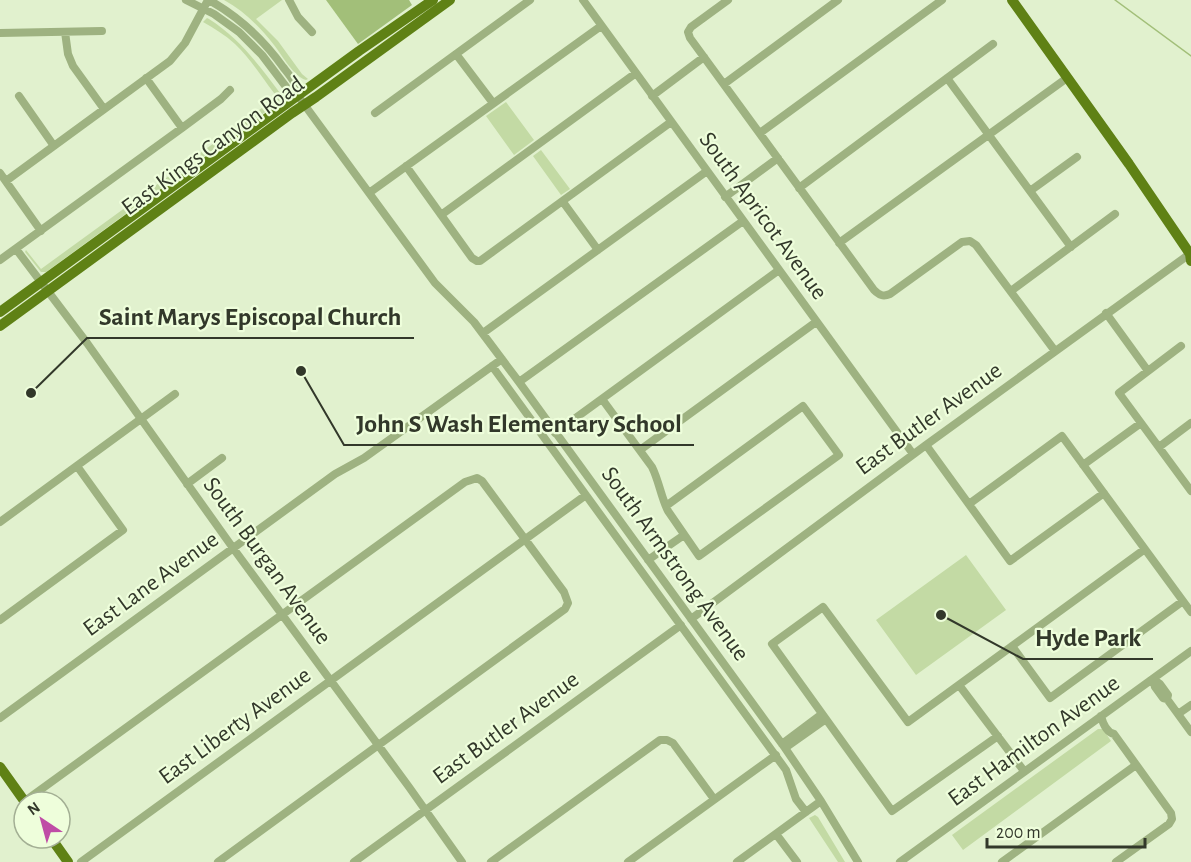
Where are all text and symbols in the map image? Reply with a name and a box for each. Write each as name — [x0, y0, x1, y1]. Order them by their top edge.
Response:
street label: East Kings Canyon Road — [117, 72, 309, 220]
street label: South Apricot Avenue — [694, 128, 832, 304]
callout: Saint Marys Episcopal Church — [87, 294, 414, 338]
text: Saint Marys Episcopal Church — [99, 304, 401, 330]
street label: East Butler Avenue — [852, 358, 1006, 480]
callout: John S Wash Elementary School — [344, 401, 694, 445]
text: John S Wash Elementary School — [356, 411, 682, 437]
street label: South Armstrong Avenue — [597, 463, 753, 665]
street label: South Burgan Avenue — [198, 473, 336, 649]
street label: East Lane Avenue — [79, 527, 223, 641]
callout: Hyde Park — [1023, 615, 1153, 659]
text: Hyde Park — [1035, 625, 1141, 651]
street label: East Liberty Avenue — [155, 663, 315, 789]
street label: East Butler Avenue — [429, 667, 583, 789]
street label: East Hamilton Avenue — [944, 671, 1124, 811]
north arrow — [12, 790, 72, 850]
text: N — [25, 799, 43, 818]
scale bar — [987, 811, 1144, 849]
text: 200 m — [996, 824, 1041, 842]

